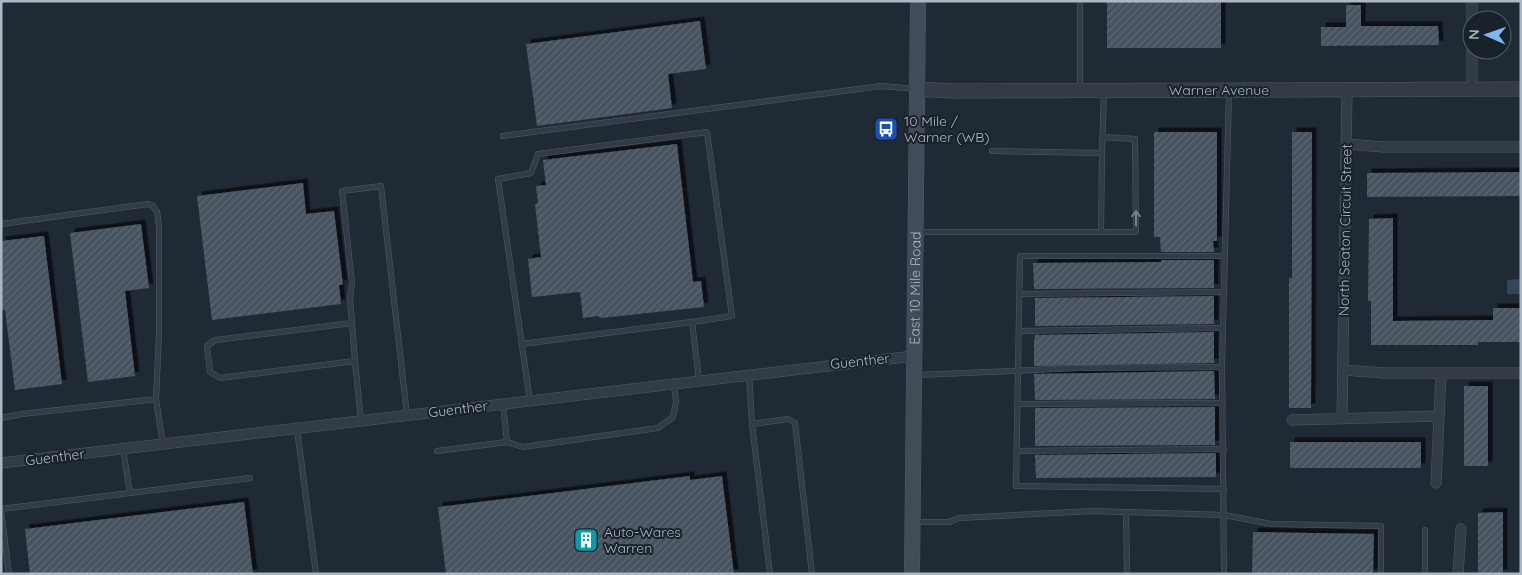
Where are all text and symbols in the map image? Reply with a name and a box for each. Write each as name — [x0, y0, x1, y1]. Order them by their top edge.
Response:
north arrow — [1462, 10, 1512, 60]
text: N — [1465, 29, 1483, 40]
street label: Warner Avenue — [1169, 81, 1269, 99]
place label: 10 Mile / Warner (WB) — [904, 112, 990, 146]
bus stop icon: 10 Mile / Warner (WB) — [873, 116, 899, 142]
street label: North Seaton Circuit Street — [1334, 144, 1356, 316]
one-way arrow — [1131, 211, 1141, 227]
street label: East 10 Mile Road — [905, 231, 925, 345]
street label: Guenther — [829, 349, 891, 373]
street label: Guenther — [427, 396, 489, 422]
street label: Guenther — [24, 444, 86, 470]
place label: Auto-Wares Warren — [604, 523, 681, 557]
building icon: Auto-Wares Warren — [573, 527, 599, 553]

